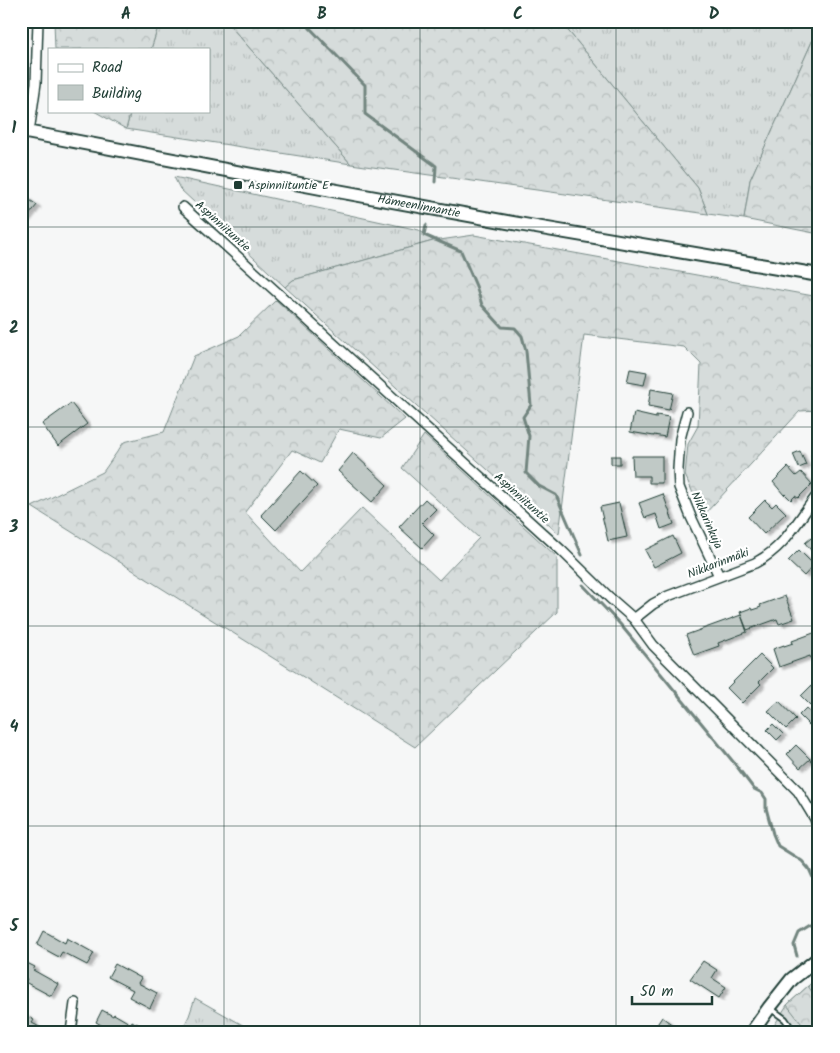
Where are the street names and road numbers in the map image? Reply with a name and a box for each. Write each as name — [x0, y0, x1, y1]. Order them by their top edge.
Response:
street label: Hämeenlinnantie — [376, 189, 463, 223]
street label: Aspinniituntie — [191, 196, 255, 257]
street label: Aspinniituntie — [490, 468, 554, 529]
street label: Nikkarinkuja — [685, 488, 728, 552]
street label: Nikkarinmäki — [685, 543, 753, 584]

